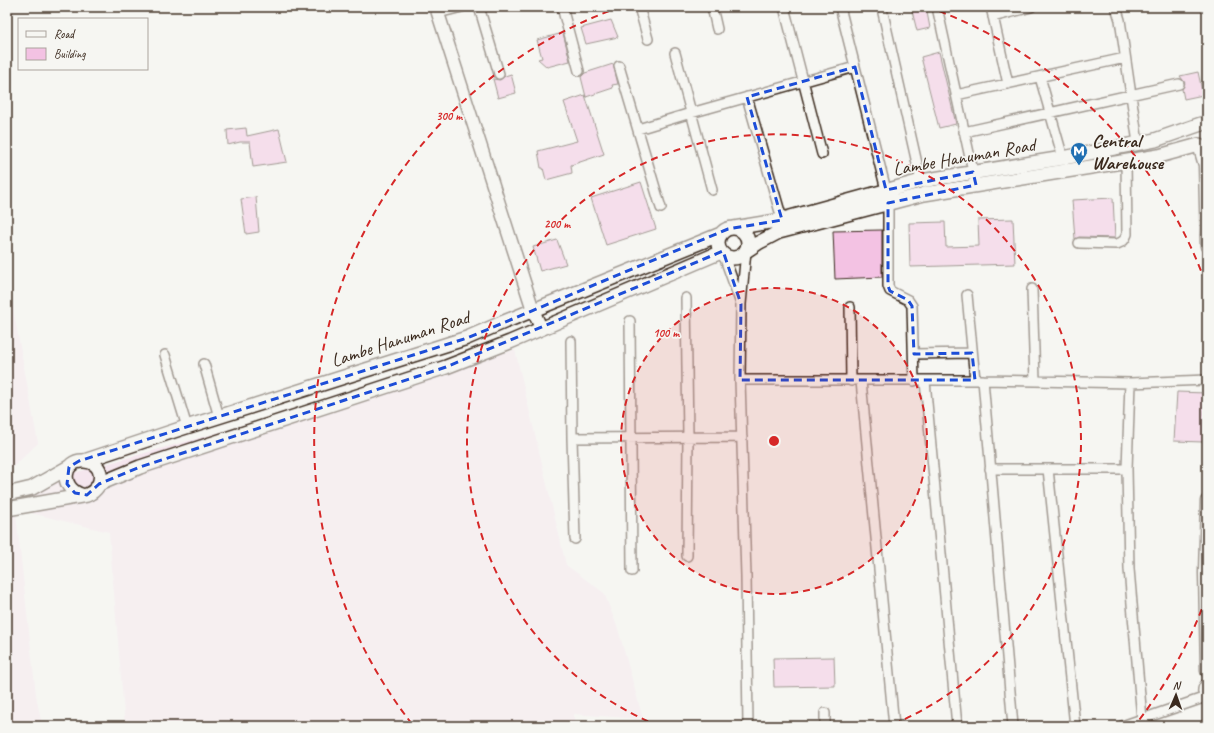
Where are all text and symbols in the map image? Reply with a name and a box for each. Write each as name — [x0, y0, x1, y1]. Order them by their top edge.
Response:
legend — [18, 18, 148, 70]
text: Road — [54, 26, 76, 42]
text: Building — [54, 46, 86, 62]
text: 300 m — [436, 108, 463, 124]
place label: Central Warehouse — [1092, 129, 1165, 175]
street label: Lambe Hanuman Road — [891, 132, 1040, 181]
metro station icon: Central Warehouse — [1069, 141, 1089, 166]
text: 200 m — [544, 216, 571, 232]
street label: Lambe Hanuman Road — [328, 304, 475, 373]
text: 100 m — [653, 325, 680, 341]
centre of rings — [767, 434, 781, 448]
north arrow — [1156, 675, 1196, 715]
text: N — [1173, 678, 1182, 692]

